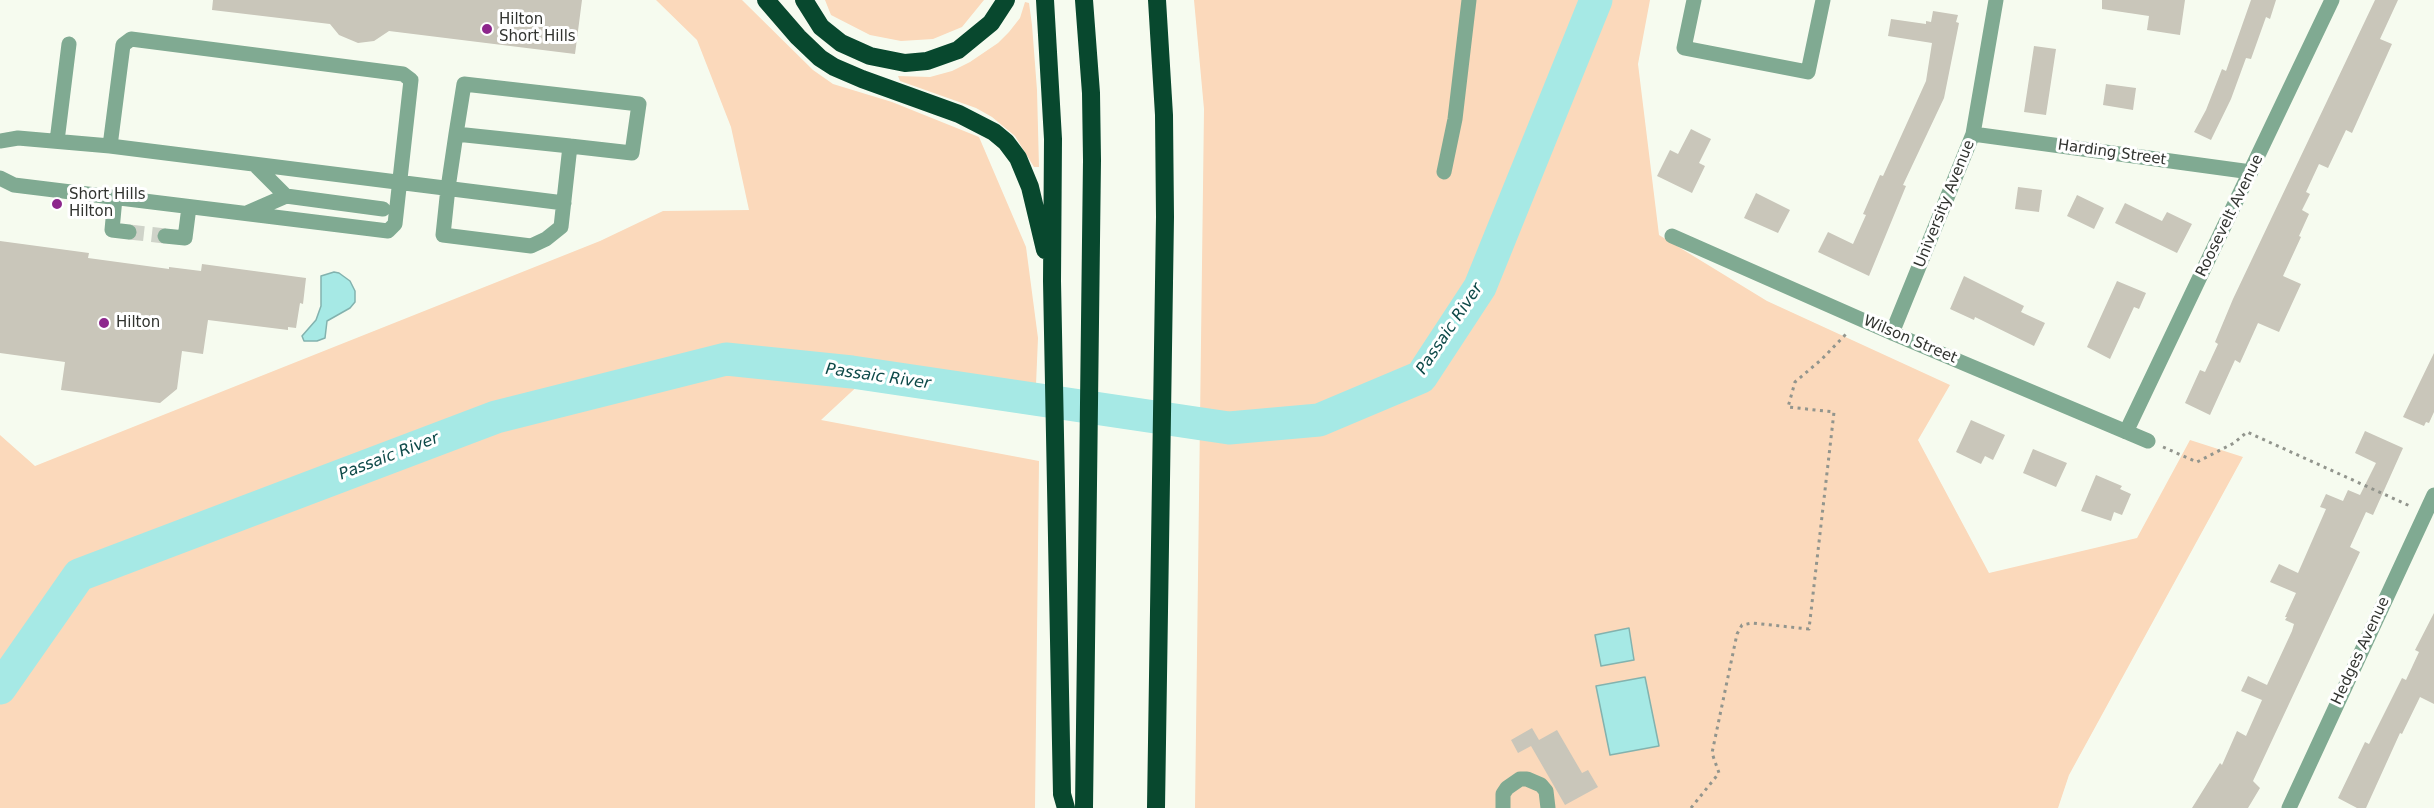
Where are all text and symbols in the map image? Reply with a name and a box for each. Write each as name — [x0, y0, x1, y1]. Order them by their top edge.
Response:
place label: Hilton Short Hills — [499, 11, 576, 46]
marker: Hilton Short Hills — [480, 22, 494, 36]
street label: Harding Street — [2057, 136, 2167, 170]
street label: University Avenue — [1911, 138, 1979, 270]
street label: Roosevelt Avenue — [2193, 152, 2267, 280]
place label: Short Hills Hilton — [69, 186, 146, 221]
marker: Short Hills Hilton — [50, 197, 64, 211]
water label: Passaic River — [1412, 280, 1488, 378]
street label: Wilson Street — [1861, 312, 1959, 368]
place label: Hilton — [116, 314, 160, 332]
marker: Hilton — [97, 316, 111, 330]
water label: Passaic River — [824, 360, 932, 394]
water label: Passaic River — [336, 429, 442, 485]
street label: Hedges Avenue — [2328, 594, 2394, 708]

